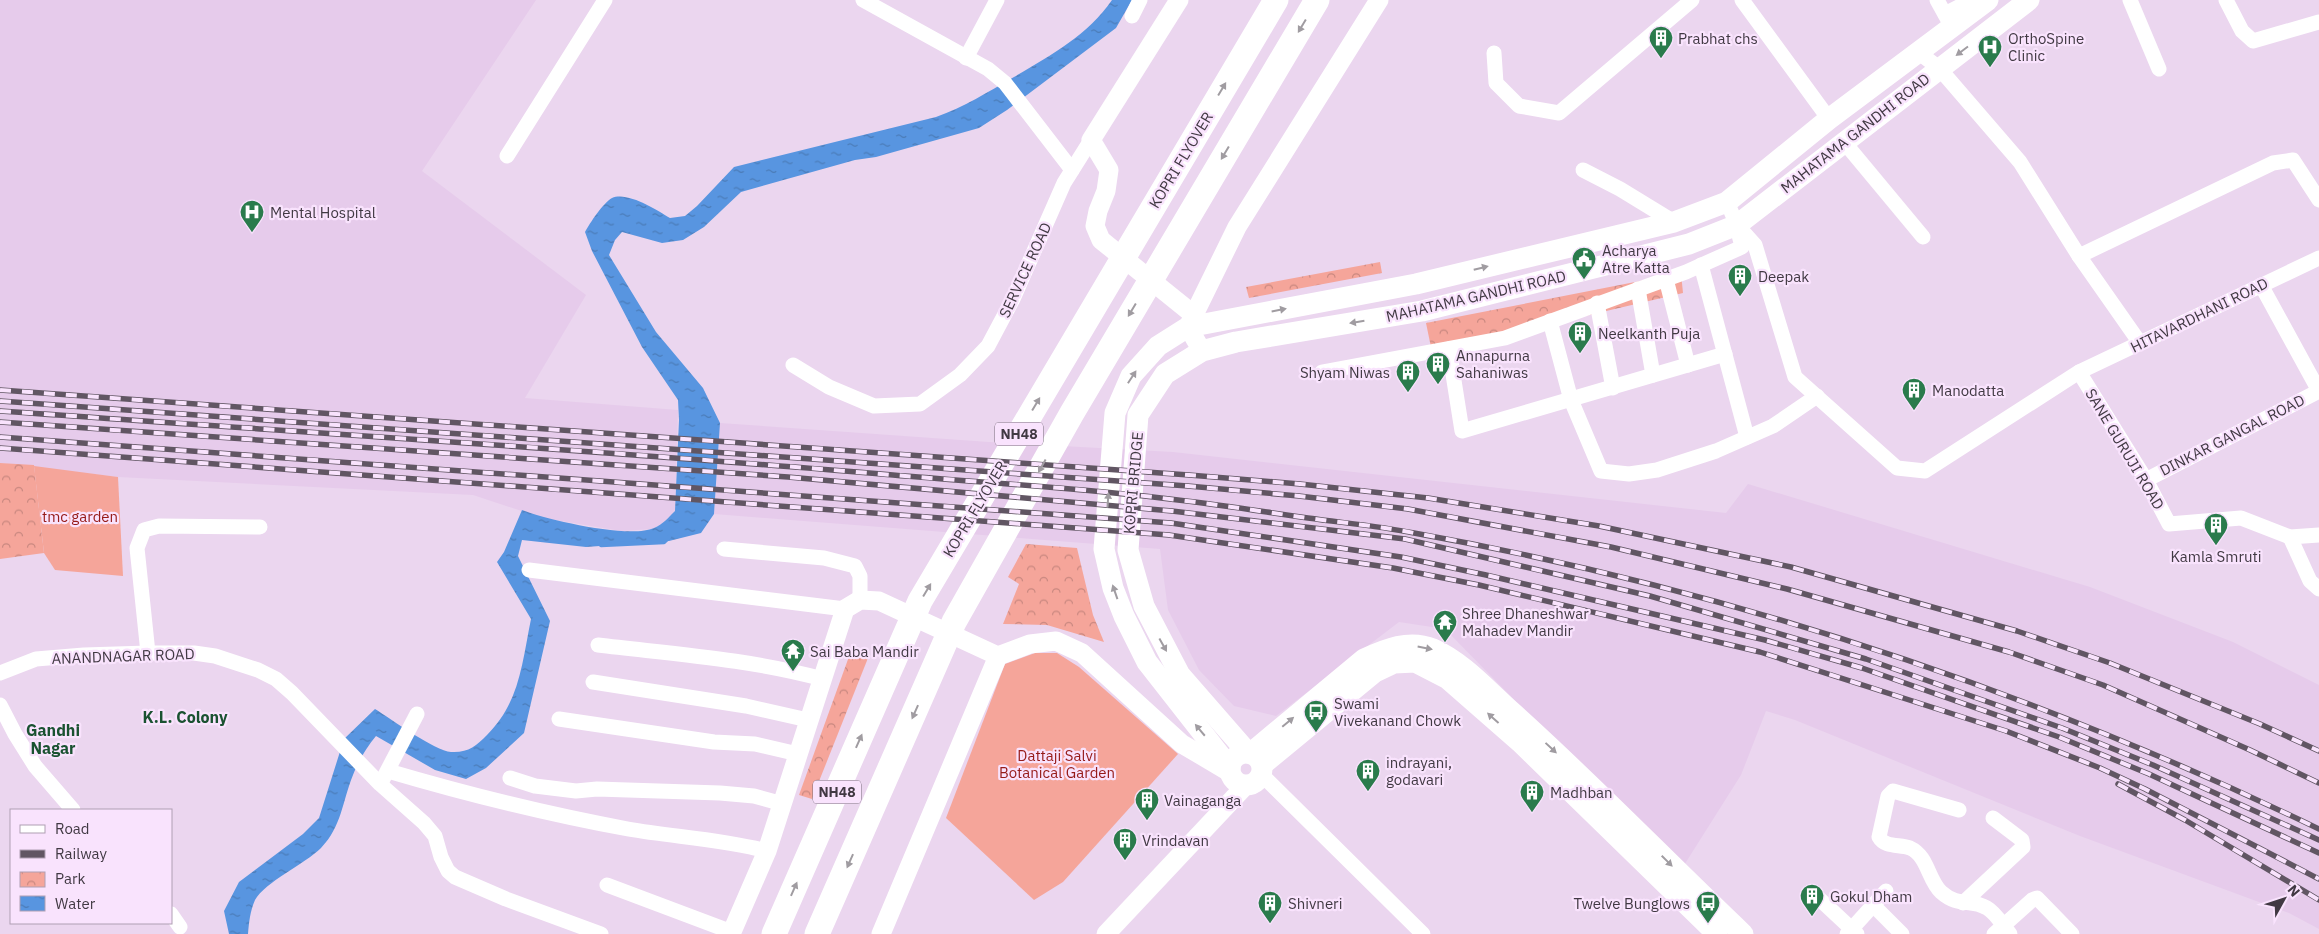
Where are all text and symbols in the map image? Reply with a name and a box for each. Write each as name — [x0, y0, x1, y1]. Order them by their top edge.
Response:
one-way arrow — [1297, 19, 1306, 32]
building icon: Prabhat chs — [1648, 25, 1674, 59]
place label: Prabhat chs — [1678, 29, 1758, 48]
place label: OrthoSpine Clinic — [2008, 29, 2084, 65]
hospital icon: OrthoSpine Clinic — [1977, 34, 2003, 68]
one-way arrow — [1956, 45, 1969, 56]
street label: MAHATAMA GANDHI ROAD — [1777, 69, 1933, 197]
one-way arrow — [1218, 83, 1227, 96]
street label: KOPRI FLYOVER — [1145, 108, 1217, 212]
one-way arrow — [1221, 147, 1230, 160]
hospital icon: Mental Hospital — [239, 199, 265, 233]
place label: Mental Hospital — [270, 203, 376, 222]
street label: SERVICE ROAD — [995, 219, 1055, 321]
place label: Acharya Atre Katta — [1602, 241, 1670, 277]
public building icon: Acharya Atre Katta — [1571, 246, 1597, 280]
building icon: Deepak — [1727, 263, 1753, 297]
one-way arrow — [1473, 264, 1488, 272]
street label: MAHATAMA GANDHI ROAD — [1384, 266, 1568, 326]
place label: Deepak — [1758, 267, 1809, 286]
street label: HITAVARDHANI ROAD — [2127, 273, 2271, 357]
one-way arrow — [1128, 304, 1137, 317]
one-way arrow — [1272, 305, 1288, 313]
one-way arrow — [1348, 319, 1364, 327]
building icon: Neelkanth Puja — [1567, 320, 1593, 354]
place label: Neelkanth Puja — [1598, 324, 1700, 343]
place label: Annapurna Sahaniwas — [1456, 346, 1530, 382]
building icon: Annapurna Sahaniwas — [1425, 351, 1451, 385]
building icon: Shyam Niwas — [1395, 359, 1421, 393]
place label: Shyam Niwas — [1300, 363, 1390, 382]
one-way arrow — [1127, 370, 1137, 384]
building icon: Manodatta — [1901, 377, 1927, 411]
place label: Manodatta — [1932, 381, 2004, 400]
street label: SANE GURUJI ROAD — [2081, 385, 2169, 513]
street label: DINKAR GANGAL ROAD — [2156, 390, 2308, 480]
one-way arrow — [1032, 398, 1041, 411]
road number: NH48 — [995, 422, 1043, 446]
street label: KOPRI BRIDGE — [1119, 431, 1147, 535]
street label: KOPRI FLYOVER — [939, 457, 1011, 561]
one-way arrow — [1038, 459, 1046, 473]
one-way arrow — [1104, 492, 1112, 508]
park label: tmc garden — [42, 507, 118, 526]
building icon: Kamla Smruti — [2203, 512, 2229, 546]
place label: Kamla Smruti — [2171, 547, 2261, 566]
one-way arrow — [923, 583, 932, 596]
one-way arrow — [1111, 585, 1118, 600]
place label: Shree Dhaneshwar Mahadev Mandir — [1462, 604, 1589, 640]
temple icon: Shree Dhaneshwar Mahadev Mandir — [1432, 609, 1458, 643]
temple icon: Sai Baba Mandir — [780, 638, 806, 672]
one-way arrow — [1159, 638, 1167, 652]
place label: Sai Baba Mandir — [810, 642, 919, 661]
street label: ANANDNAGAR ROAD — [51, 644, 195, 668]
one-way arrow — [1417, 644, 1432, 652]
place label: Swami Vivekanand Chowk — [1334, 694, 1461, 730]
bus stop icon: Swami Vivekanand Chowk — [1303, 699, 1329, 733]
one-way arrow — [910, 705, 918, 719]
district label: K.L. Colony — [142, 707, 228, 727]
one-way arrow — [1487, 713, 1500, 724]
one-way arrow — [1282, 717, 1294, 728]
district label: Gandhi Nagar — [26, 720, 80, 758]
one-way arrow — [1194, 724, 1206, 736]
one-way arrow — [856, 734, 864, 748]
one-way arrow — [1544, 742, 1556, 754]
park label: Dattaji Salvi Botanical Garden — [999, 746, 1115, 782]
place label: indrayani, godavari — [1386, 753, 1452, 789]
building icon: indrayani, godavari — [1355, 758, 1381, 792]
building icon: Madhban — [1519, 779, 1545, 813]
road number: NH48 — [813, 780, 861, 804]
place label: Madhban — [1550, 783, 1613, 802]
building icon: Vainaganga — [1134, 787, 1160, 821]
place label: Vainaganga — [1164, 791, 1241, 810]
legend — [10, 809, 172, 924]
text: Road — [55, 819, 90, 838]
building icon: Vrindavan — [1112, 827, 1138, 861]
place label: Vrindavan — [1142, 831, 1209, 850]
text: Railway — [55, 844, 108, 863]
one-way arrow — [845, 854, 853, 868]
one-way arrow — [1661, 855, 1673, 867]
text: Park — [55, 869, 85, 888]
north arrow — [2259, 874, 2309, 924]
text: N — [2284, 881, 2304, 900]
one-way arrow — [790, 882, 798, 896]
building icon: Gokul Dham — [1799, 883, 1825, 917]
place label: Gokul Dham — [1830, 887, 1912, 906]
building icon: Shivneri — [1257, 890, 1283, 924]
bus stop icon: Twelve Bunglows — [1695, 890, 1721, 924]
text: Water — [55, 894, 96, 913]
place label: Shivneri — [1288, 894, 1342, 913]
place label: Twelve Bunglows — [1573, 894, 1690, 913]

